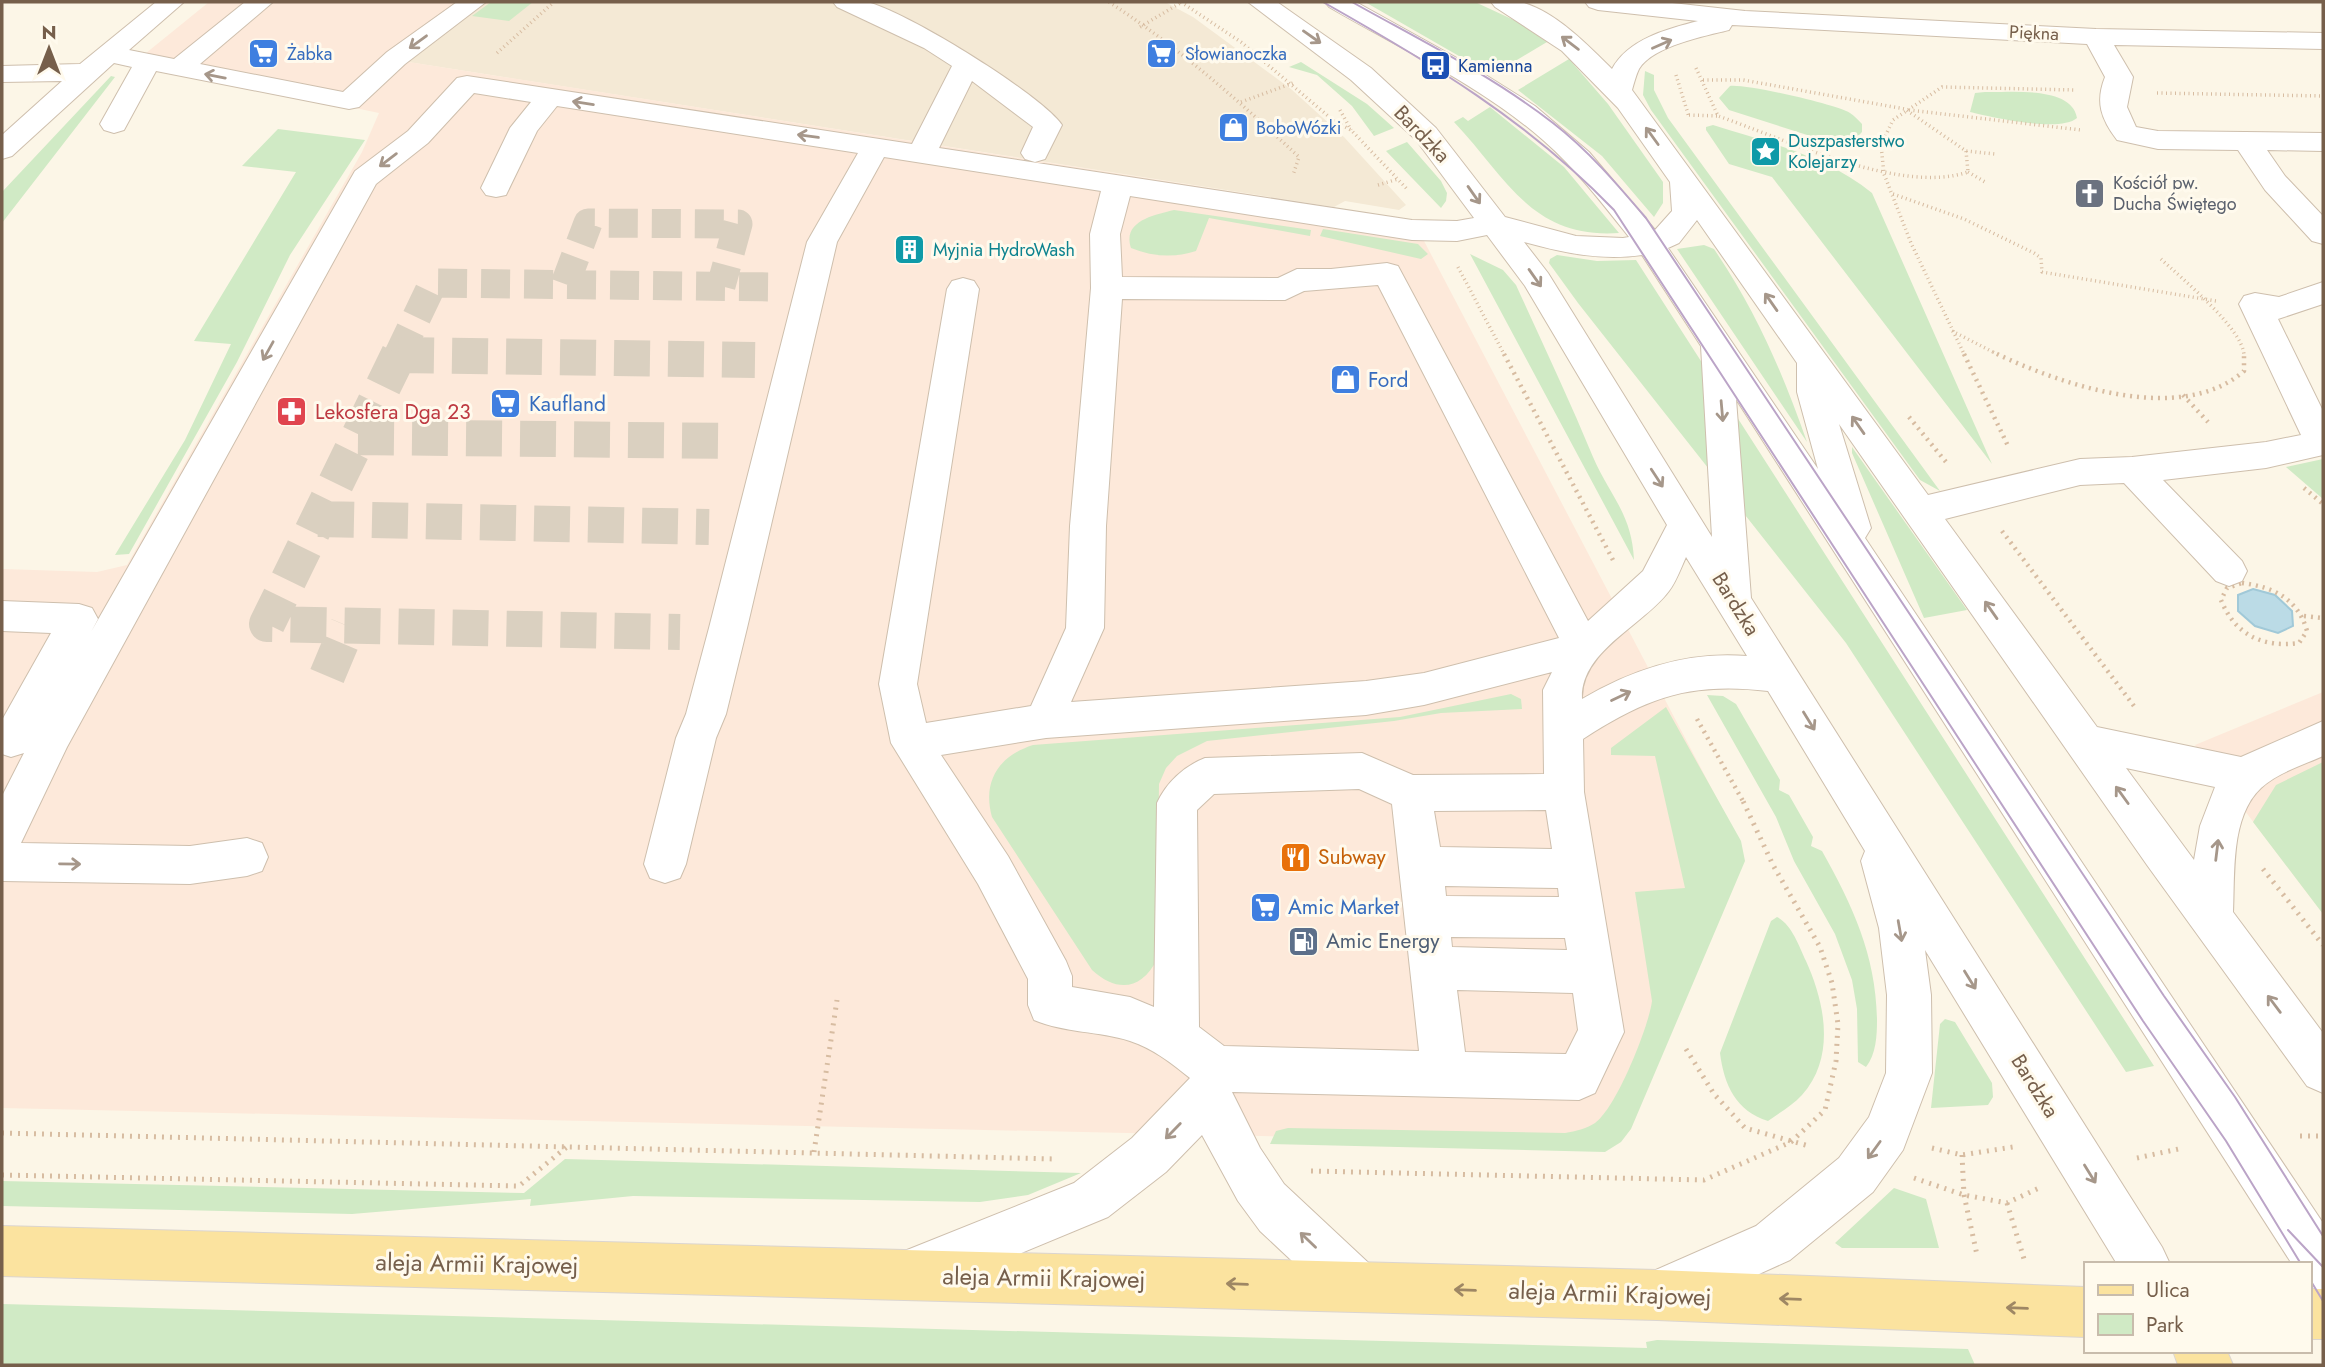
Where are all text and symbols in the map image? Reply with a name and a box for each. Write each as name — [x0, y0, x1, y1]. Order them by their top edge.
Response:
north arrow — [14, 14, 84, 84]
text: N — [41, 19, 57, 46]
street label: Piękna — [2008, 19, 2060, 47]
one-way arrow — [1302, 30, 1321, 44]
one-way arrow — [409, 34, 428, 49]
one-way arrow — [1562, 36, 1580, 51]
supermarket icon: Żabka — [247, 37, 281, 71]
supermarket icon: Słowianoczka — [1145, 37, 1179, 71]
one-way arrow — [1650, 37, 1672, 50]
place label: Żabka — [287, 41, 332, 67]
place label: Słowianoczka — [1185, 41, 1287, 67]
bus stop icon: Kamienna — [1418, 49, 1452, 83]
place label: Kamienna — [1458, 53, 1532, 79]
one-way arrow — [204, 68, 227, 82]
one-way arrow — [572, 96, 595, 109]
street label: Bardzka — [1387, 98, 1457, 170]
shop icon: BoboWózki — [1216, 111, 1250, 145]
place label: BoboWózki — [1256, 115, 1341, 141]
one-way arrow — [1645, 127, 1659, 146]
place label: Duszpasterstwo Kolejarzy — [1788, 128, 1905, 175]
one-way arrow — [797, 129, 820, 142]
place icon: Duszpasterstwo Kolejarzy — [1748, 134, 1782, 168]
one-way arrow — [379, 153, 398, 168]
place label: Kościół pw. Ducha Świętego — [2113, 170, 2237, 217]
church icon: Kościół pw. Ducha Świętego — [2073, 176, 2107, 210]
one-way arrow — [1467, 185, 1481, 204]
building icon: Myjnia HydroWash — [893, 233, 927, 267]
place label: Myjnia HydroWash — [933, 237, 1075, 263]
one-way arrow — [1528, 268, 1542, 287]
one-way arrow — [1764, 293, 1778, 312]
one-way arrow — [261, 340, 274, 361]
shop icon: Ford — [1328, 363, 1362, 397]
place label: Ford — [1368, 365, 1409, 395]
supermarket icon: Kaufland — [489, 387, 523, 421]
place label: Kaufland — [529, 389, 606, 419]
pharmacy icon: Lekosfera Dga 23 — [275, 395, 309, 429]
place label: Lekosfera Dga 23 — [315, 397, 471, 427]
one-way arrow — [1716, 399, 1729, 421]
one-way arrow — [1851, 416, 1866, 435]
one-way arrow — [1651, 468, 1665, 488]
street label: Bardzka — [1705, 566, 1767, 642]
one-way arrow — [1984, 601, 1998, 620]
one-way arrow — [1610, 689, 1631, 702]
one-way arrow — [1803, 711, 1817, 731]
one-way arrow — [2115, 786, 2130, 805]
one-way arrow — [2211, 839, 2224, 862]
restaurant icon: Subway — [1278, 840, 1312, 874]
place label: Subway — [1318, 842, 1386, 872]
one-way arrow — [58, 857, 81, 870]
supermarket icon: Amic Market — [1248, 890, 1282, 924]
place label: Amic Market — [1288, 892, 1399, 922]
one-way arrow — [1894, 919, 1907, 942]
fuel station icon: Amic Energy — [1286, 924, 1320, 958]
place label: Amic Energy — [1326, 926, 1440, 956]
one-way arrow — [1963, 970, 1977, 990]
one-way arrow — [2267, 995, 2282, 1014]
street label: Bardzka — [2004, 1048, 2066, 1124]
one-way arrow — [1165, 1123, 1182, 1140]
one-way arrow — [1867, 1140, 1881, 1159]
one-way arrow — [2082, 1164, 2097, 1183]
one-way arrow — [1300, 1232, 1317, 1249]
street label: aleja Armii Krajowej — [375, 1244, 579, 1283]
street label: aleja Armii Krajowej — [942, 1258, 1146, 1297]
legend — [2084, 1262, 2311, 1353]
street label: aleja Armii Krajowej — [1508, 1272, 1712, 1315]
text: Ulica — [2146, 1275, 2190, 1305]
one-way arrow — [1226, 1277, 1249, 1290]
one-way arrow — [1453, 1283, 1476, 1296]
one-way arrow — [1779, 1293, 1802, 1306]
one-way arrow — [2006, 1302, 2029, 1315]
text: Park — [2146, 1310, 2184, 1340]

